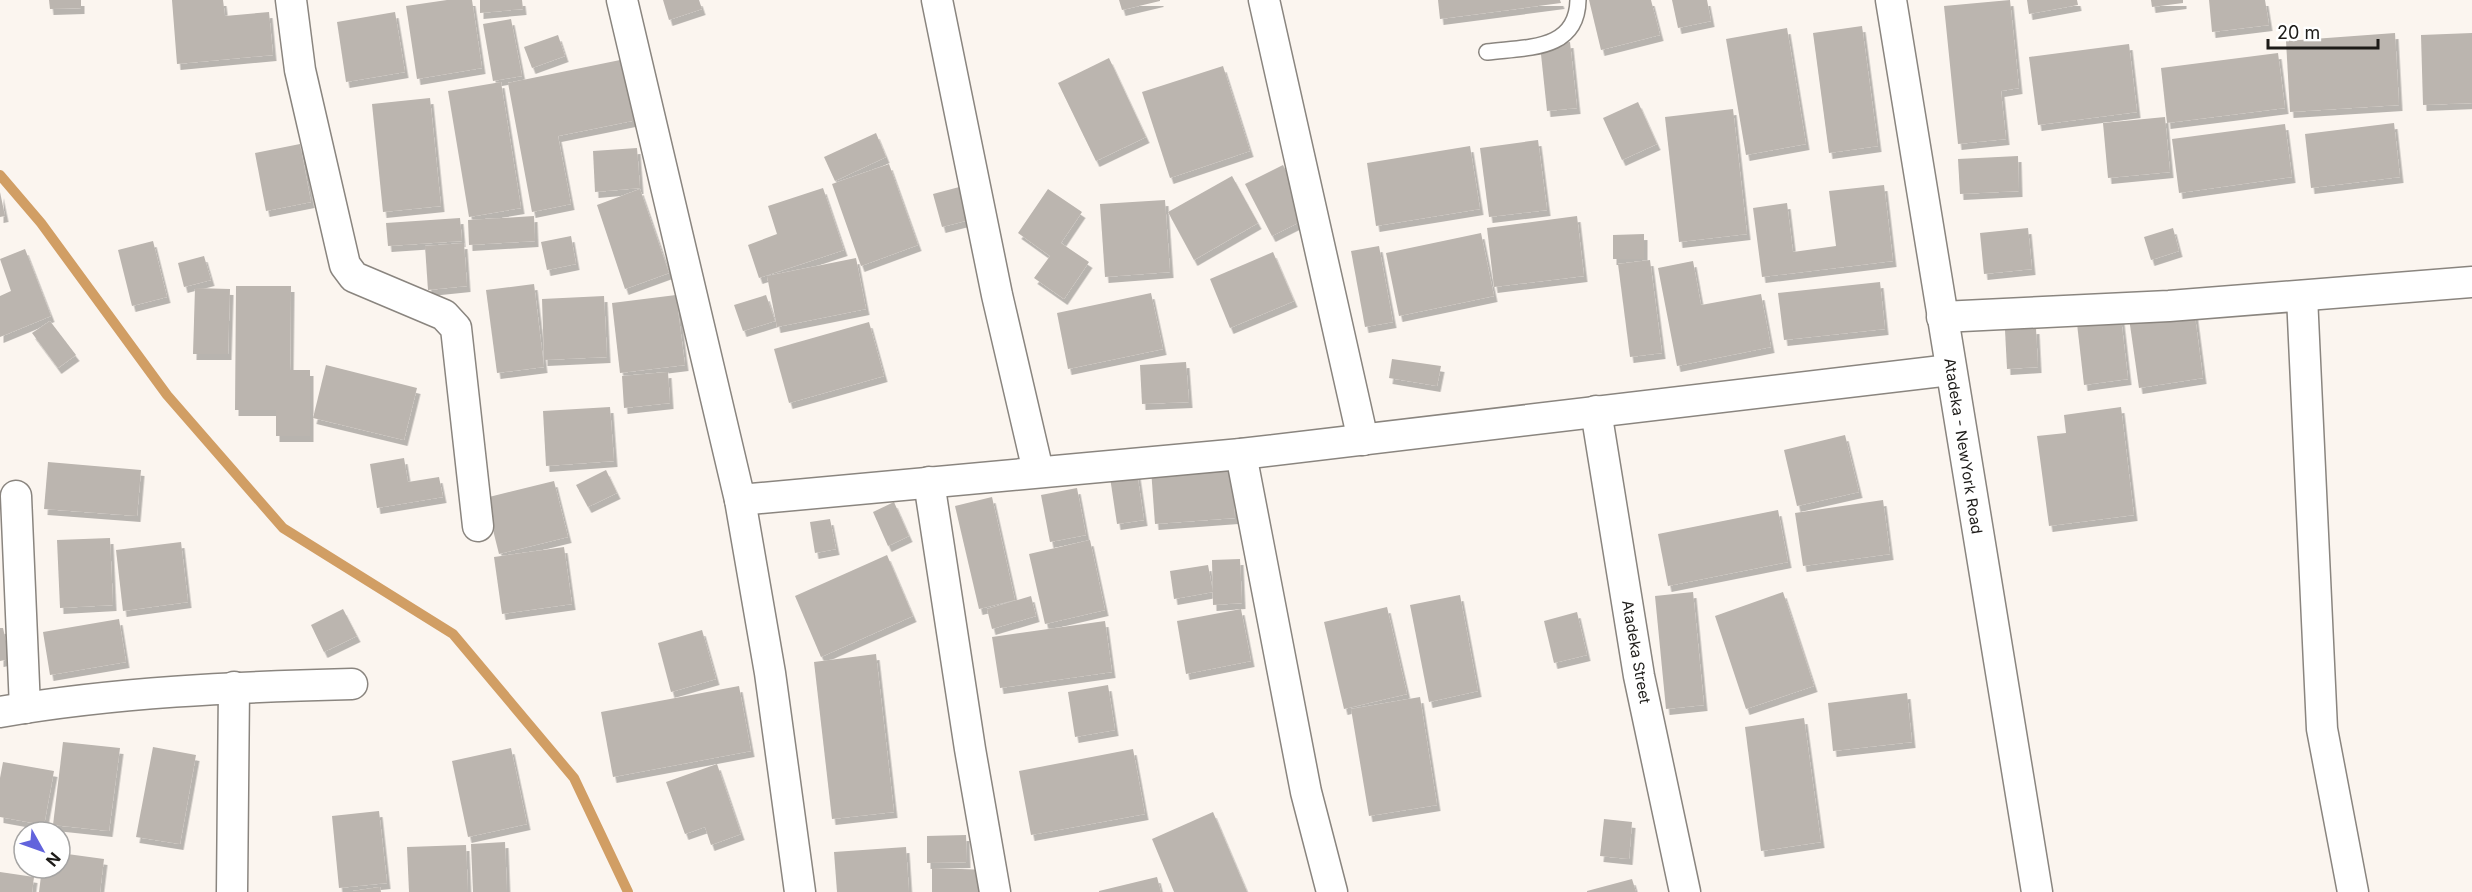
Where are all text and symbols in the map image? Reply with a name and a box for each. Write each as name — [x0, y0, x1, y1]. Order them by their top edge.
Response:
scale bar — [2268, 12, 2378, 50]
text: 20 m — [2277, 22, 2320, 43]
street label: Atadeka - NewYork Road — [1940, 357, 1987, 535]
street label: Atadeka Street — [1618, 599, 1655, 705]
north arrow — [12, 820, 72, 880]
text: N — [42, 849, 65, 871]

